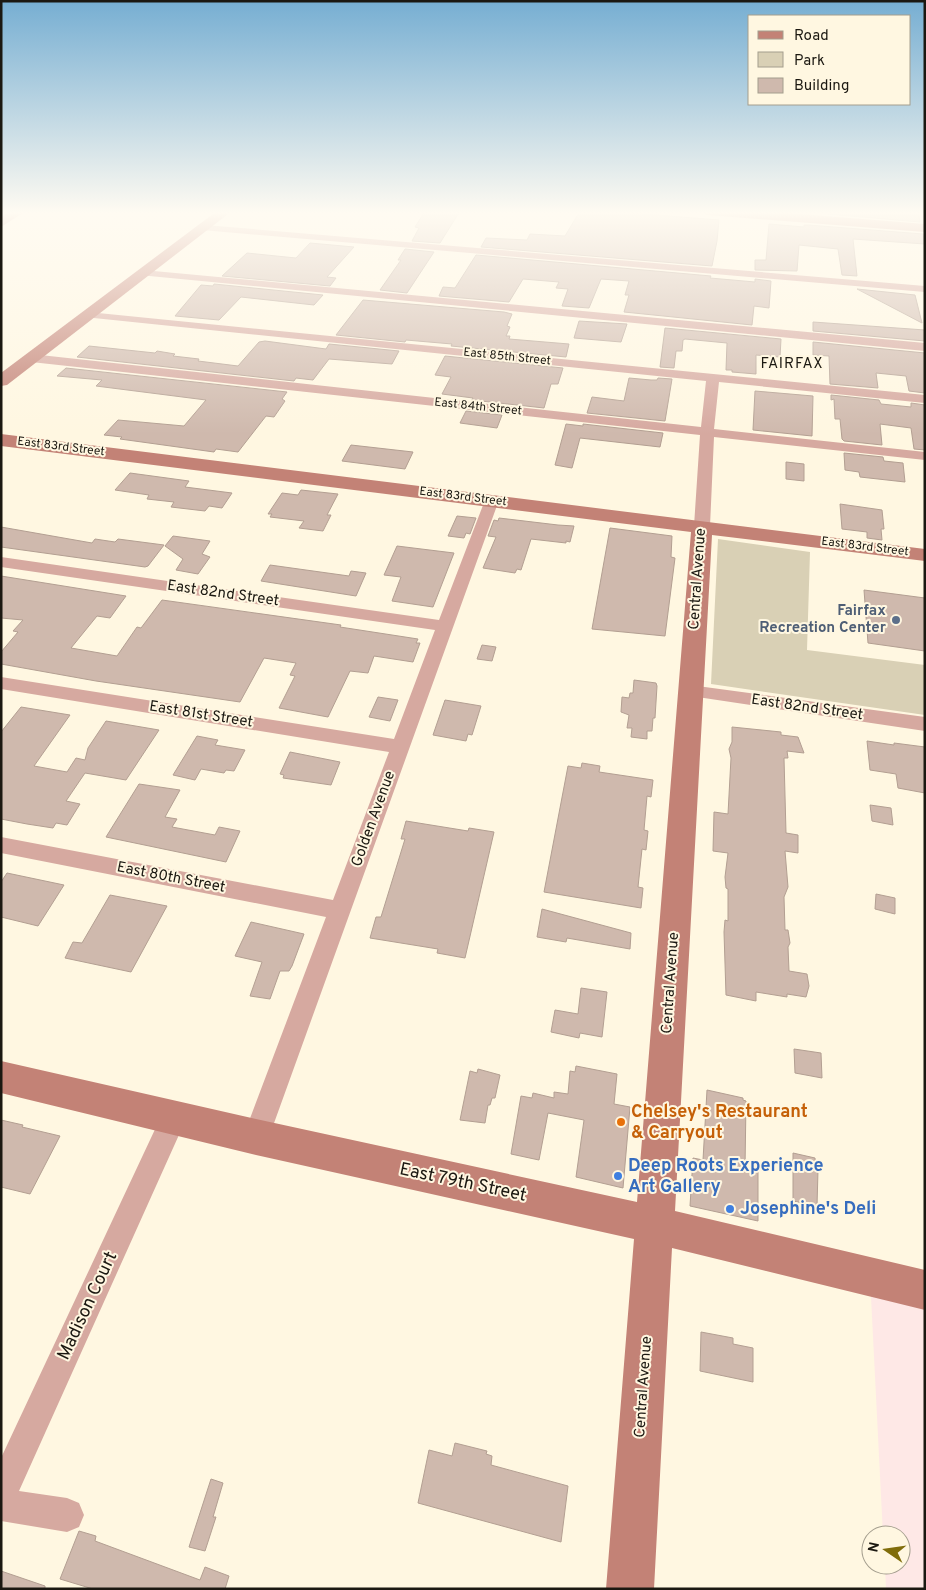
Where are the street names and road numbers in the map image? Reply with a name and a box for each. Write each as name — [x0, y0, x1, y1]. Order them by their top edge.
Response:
street label: East 85th Street — [462, 344, 552, 370]
street label: East 84th Street — [433, 394, 523, 420]
street label: East 83rd Street — [16, 434, 106, 460]
street label: East 83rd Street — [418, 484, 508, 510]
street label: Central Avenue — [685, 528, 711, 630]
street label: East 83rd Street — [820, 534, 910, 560]
street label: East 82nd Street — [166, 577, 280, 611]
street label: East 82nd Street — [750, 691, 864, 725]
street label: East 81st Street — [148, 697, 254, 733]
street label: Golden Avenue — [348, 768, 400, 870]
street label: East 80th Street — [115, 858, 227, 898]
street label: Central Avenue — [658, 932, 684, 1034]
street label: East 79th Street — [397, 1158, 529, 1208]
street label: Madison Court — [53, 1248, 123, 1364]
street label: Central Avenue — [631, 1336, 657, 1438]

